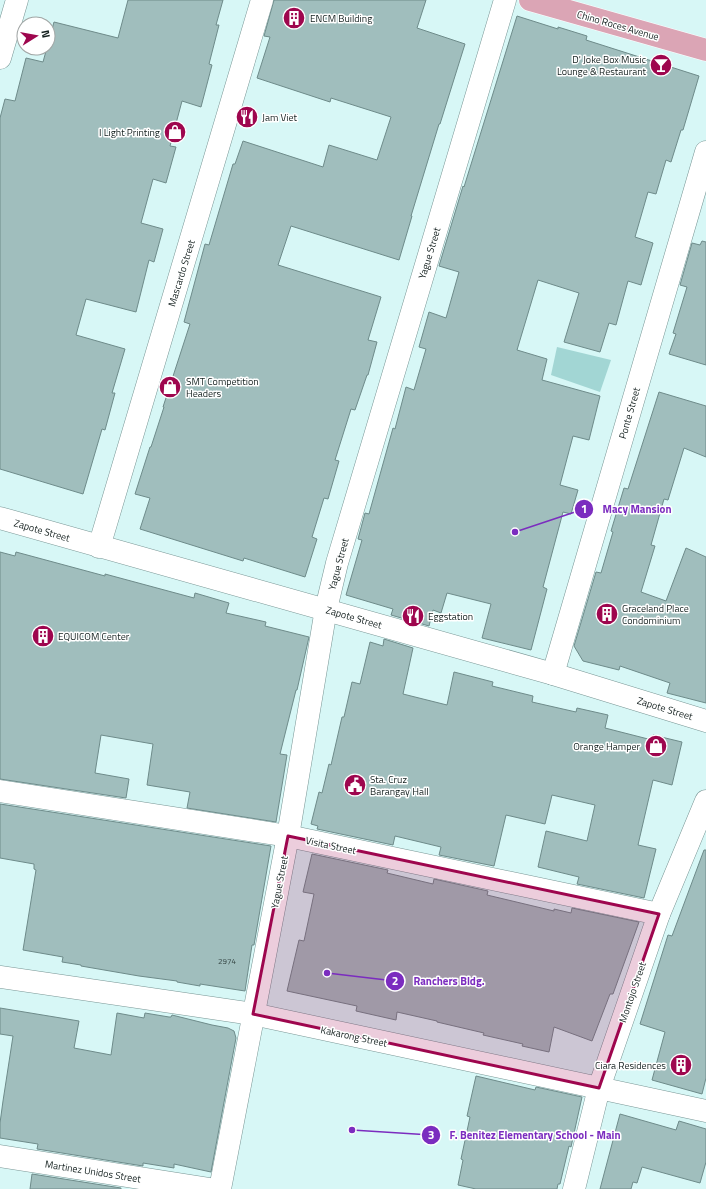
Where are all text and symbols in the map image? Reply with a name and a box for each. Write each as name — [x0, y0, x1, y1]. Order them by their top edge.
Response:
building icon: ENCM Building — [281, 5, 307, 31]
street label: Chino Roces Avenue — [575, 7, 661, 44]
place label: ENCM Building — [310, 11, 372, 26]
north arrow — [16, 16, 56, 56]
text: N — [37, 29, 54, 39]
place label: D' Joke Box Music Lounge & Restaurant — [557, 52, 646, 79]
bar icon: D' Joke Box Music Lounge & Restaurant — [648, 52, 674, 78]
restaurant icon: Jam Viet — [234, 104, 260, 130]
place label: Jam Viet — [262, 110, 297, 125]
shop icon: I Light Printing — [162, 119, 188, 145]
place label: I Light Printing — [99, 125, 160, 140]
street label: Yague Street — [415, 225, 445, 281]
street label: Mascardo Street — [164, 237, 199, 308]
shop icon: SMT Competition Headers — [157, 374, 183, 400]
place label: SMT Competition Headers — [186, 374, 259, 401]
street label: Ponte Street — [615, 385, 644, 441]
callout: Macy Mansion — [574, 497, 679, 520]
text: 1 — [581, 499, 587, 518]
text: Macy Mansion — [603, 501, 672, 517]
street label: Zapote Street — [12, 515, 72, 546]
street label: Yague Street — [324, 536, 353, 592]
building icon: Graceland Place Condominium — [594, 601, 620, 627]
place label: Graceland Place Condominium — [622, 601, 689, 628]
street label: Zapote Street — [324, 602, 384, 633]
restaurant icon: Eggstation — [400, 603, 426, 629]
place label: Eggstation — [428, 609, 473, 624]
building icon: EQUICOM Center — [30, 623, 56, 649]
place label: EQUICOM Center — [58, 629, 130, 644]
street label: Zapote Street — [635, 693, 695, 724]
shop icon: Orange Hamper — [643, 733, 669, 759]
place label: Orange Hamper — [573, 739, 641, 754]
public building icon: Sta. Cruz Barangay Hall — [342, 772, 368, 798]
place label: Sta. Cruz Barangay Hall — [370, 772, 429, 799]
street label: Visita Street — [304, 833, 358, 858]
street label: Yague Street — [267, 854, 292, 910]
house number: 2974 — [218, 955, 236, 967]
street label: Montojo Street — [615, 959, 650, 1024]
callout: Ranchers Bldg. — [385, 970, 492, 993]
text: 2 — [392, 971, 398, 990]
text: Ranchers Bldg. — [413, 973, 485, 989]
street label: Kakarong Street — [319, 1022, 389, 1051]
building icon: Ciara Residences — [668, 1052, 694, 1078]
place label: Ciara Residences — [595, 1058, 666, 1073]
callout: F. Benitez Elementary School - Main — [421, 1124, 628, 1147]
text: 3 — [428, 1125, 434, 1144]
text: F. Benitez Elementary School - Main — [450, 1127, 620, 1143]
street label: Martinez Unidos Street — [44, 1157, 142, 1187]

